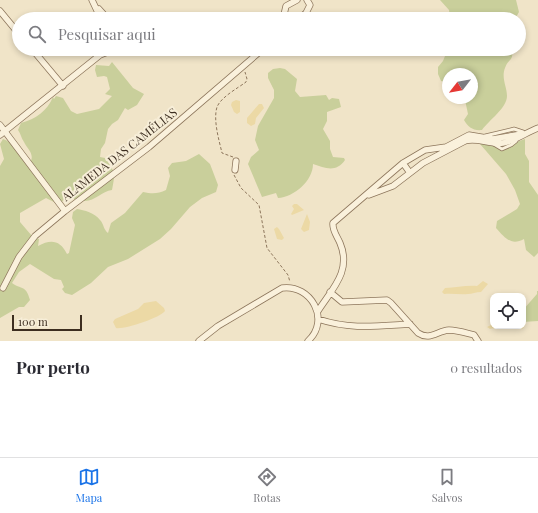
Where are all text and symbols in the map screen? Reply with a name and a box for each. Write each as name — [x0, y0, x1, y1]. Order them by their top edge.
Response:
search box — [12, 12, 526, 56]
icon: search — [26, 23, 48, 45]
text: Pesquisar aqui — [58, 24, 156, 44]
north arrow — [442, 68, 478, 104]
street label: ALAMEDA DAS CAMÉLIAS — [57, 104, 180, 205]
map controls — [490, 293, 526, 329]
button: locate — [490, 293, 526, 329]
scale bar — [12, 313, 82, 332]
text: 100 m — [18, 314, 48, 329]
text: Por perto — [16, 356, 90, 378]
text: 0 resultados — [450, 359, 522, 376]
tab: Mapa — [75, 466, 102, 505]
tab: Rotas — [253, 466, 281, 505]
tab: Salvos — [432, 466, 463, 505]

